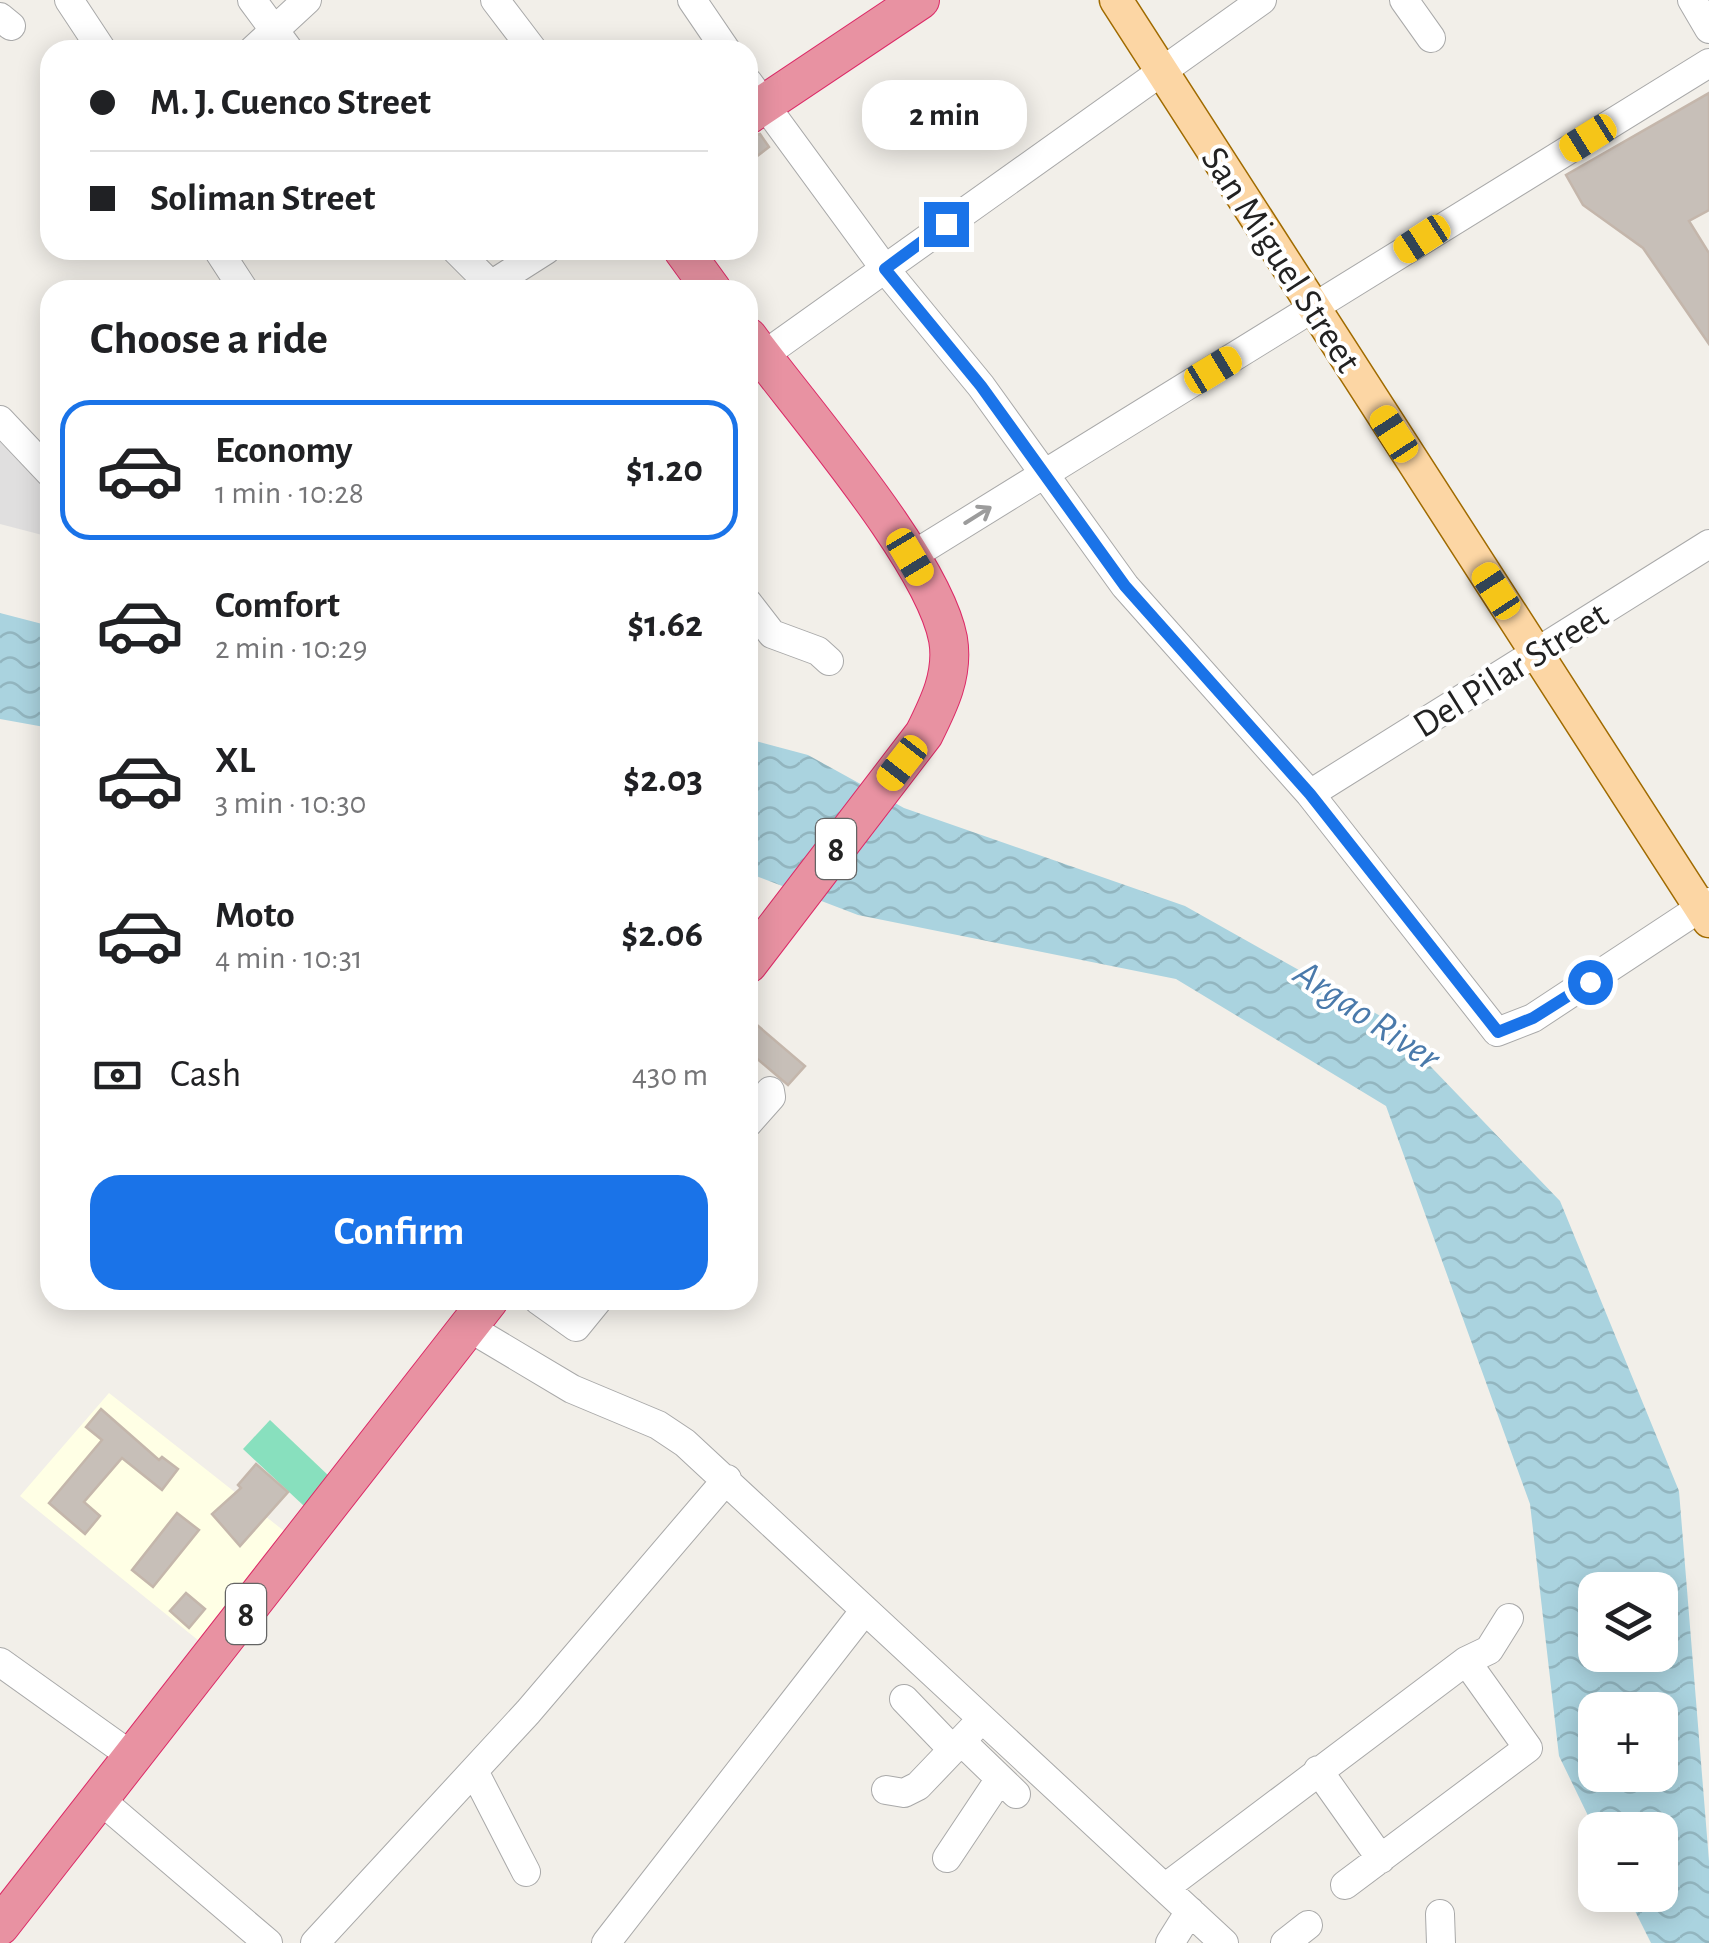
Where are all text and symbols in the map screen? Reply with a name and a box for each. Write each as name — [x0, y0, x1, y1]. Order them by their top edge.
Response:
callout: 2 min — [864, 79, 1028, 149]
text: M. J. Cuenco Street — [150, 84, 431, 122]
text: 2 min — [909, 99, 980, 131]
car — [1555, 109, 1621, 167]
street label: San Miguel Street — [1194, 141, 1367, 379]
text: Soliman Street — [150, 180, 375, 218]
route end — [924, 202, 969, 247]
car — [1389, 210, 1455, 268]
text: Choose a ride — [90, 317, 328, 362]
car — [1180, 342, 1246, 398]
car — [1365, 401, 1423, 467]
icon: car — [95, 425, 185, 515]
text: Economy — [215, 432, 353, 470]
text: $1.20 — [626, 451, 703, 489]
text: 1 min · 10:28 — [215, 477, 364, 509]
one-way arrow — [963, 505, 992, 526]
car — [882, 524, 938, 590]
car — [1467, 558, 1525, 624]
icon: car — [95, 580, 185, 670]
text: Comfort — [215, 587, 340, 625]
street label: Del Pilar Street — [1407, 596, 1615, 745]
text: $1.62 — [627, 606, 703, 644]
text: 2 min · 10:29 — [215, 632, 367, 664]
car — [872, 730, 932, 796]
icon: car — [95, 735, 185, 825]
text: XL — [215, 742, 255, 780]
text: $2.03 — [623, 761, 703, 799]
text: 3 min · 10:30 — [215, 787, 367, 819]
road number: 8 — [816, 819, 856, 879]
icon: car — [95, 890, 185, 980]
text: Moto — [215, 897, 295, 935]
text: $2.06 — [621, 916, 703, 954]
text: 4 min · 10:31 — [215, 942, 363, 974]
water label: Argao River — [1286, 952, 1448, 1079]
route start — [1568, 960, 1613, 1005]
icon: cash — [90, 1048, 145, 1103]
text: Cash — [170, 1056, 241, 1094]
text: 430 m — [632, 1059, 708, 1091]
button: Confirm — [90, 1175, 708, 1290]
map controls — [1578, 1572, 1678, 1912]
button: layers — [1578, 1572, 1678, 1672]
road number: 8 — [226, 1584, 266, 1644]
button: + — [1578, 1692, 1678, 1792]
button: − — [1578, 1812, 1678, 1912]

